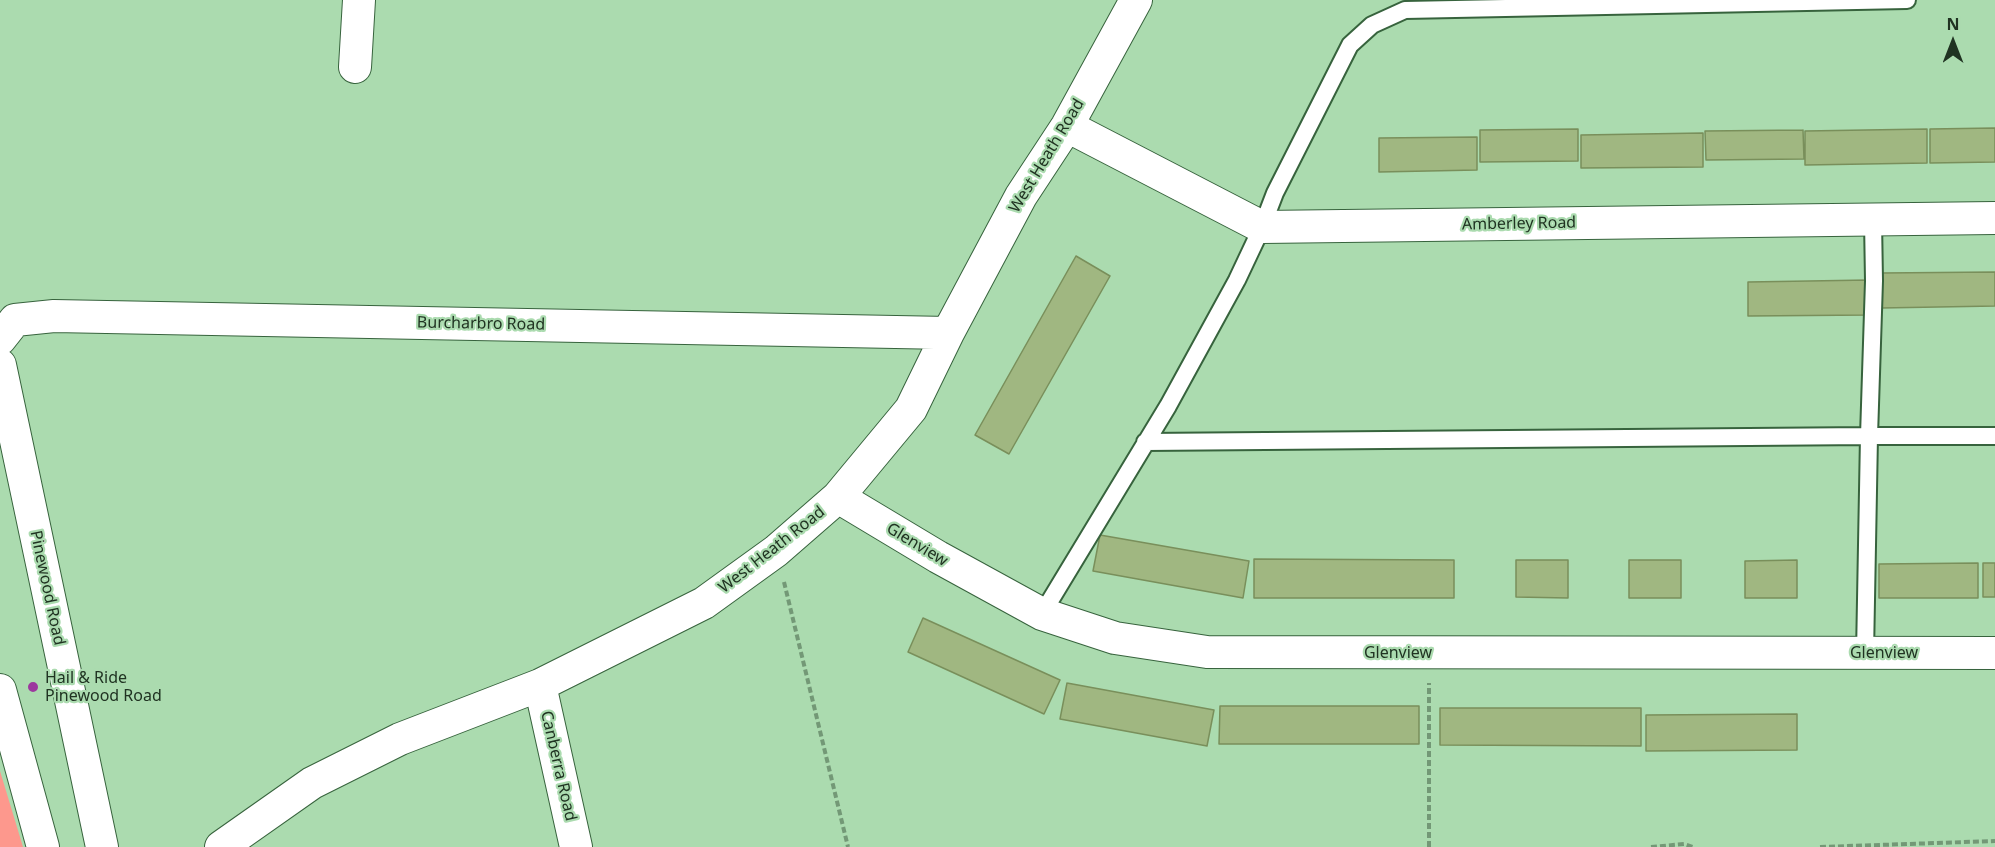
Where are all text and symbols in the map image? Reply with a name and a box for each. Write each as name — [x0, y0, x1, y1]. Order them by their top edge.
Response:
north arrow — [1923, 12, 1983, 72]
text: N — [1946, 13, 1960, 35]
street label: West Heath Road — [1005, 96, 1089, 216]
street label: Amberley Road — [1462, 213, 1576, 235]
street label: Burcharbro Road — [417, 313, 545, 335]
street label: West Heath Road — [715, 503, 829, 597]
street label: Glenview — [883, 519, 951, 571]
street label: Pinewood Road — [25, 529, 69, 647]
street label: Glenview — [1364, 643, 1432, 663]
street label: Glenview — [1850, 643, 1918, 663]
place label: Hail & Ride Pinewood Road — [45, 668, 162, 706]
marker: Hail & Ride Pinewood Road — [26, 680, 40, 694]
street label: Canberra Road — [536, 709, 580, 823]

